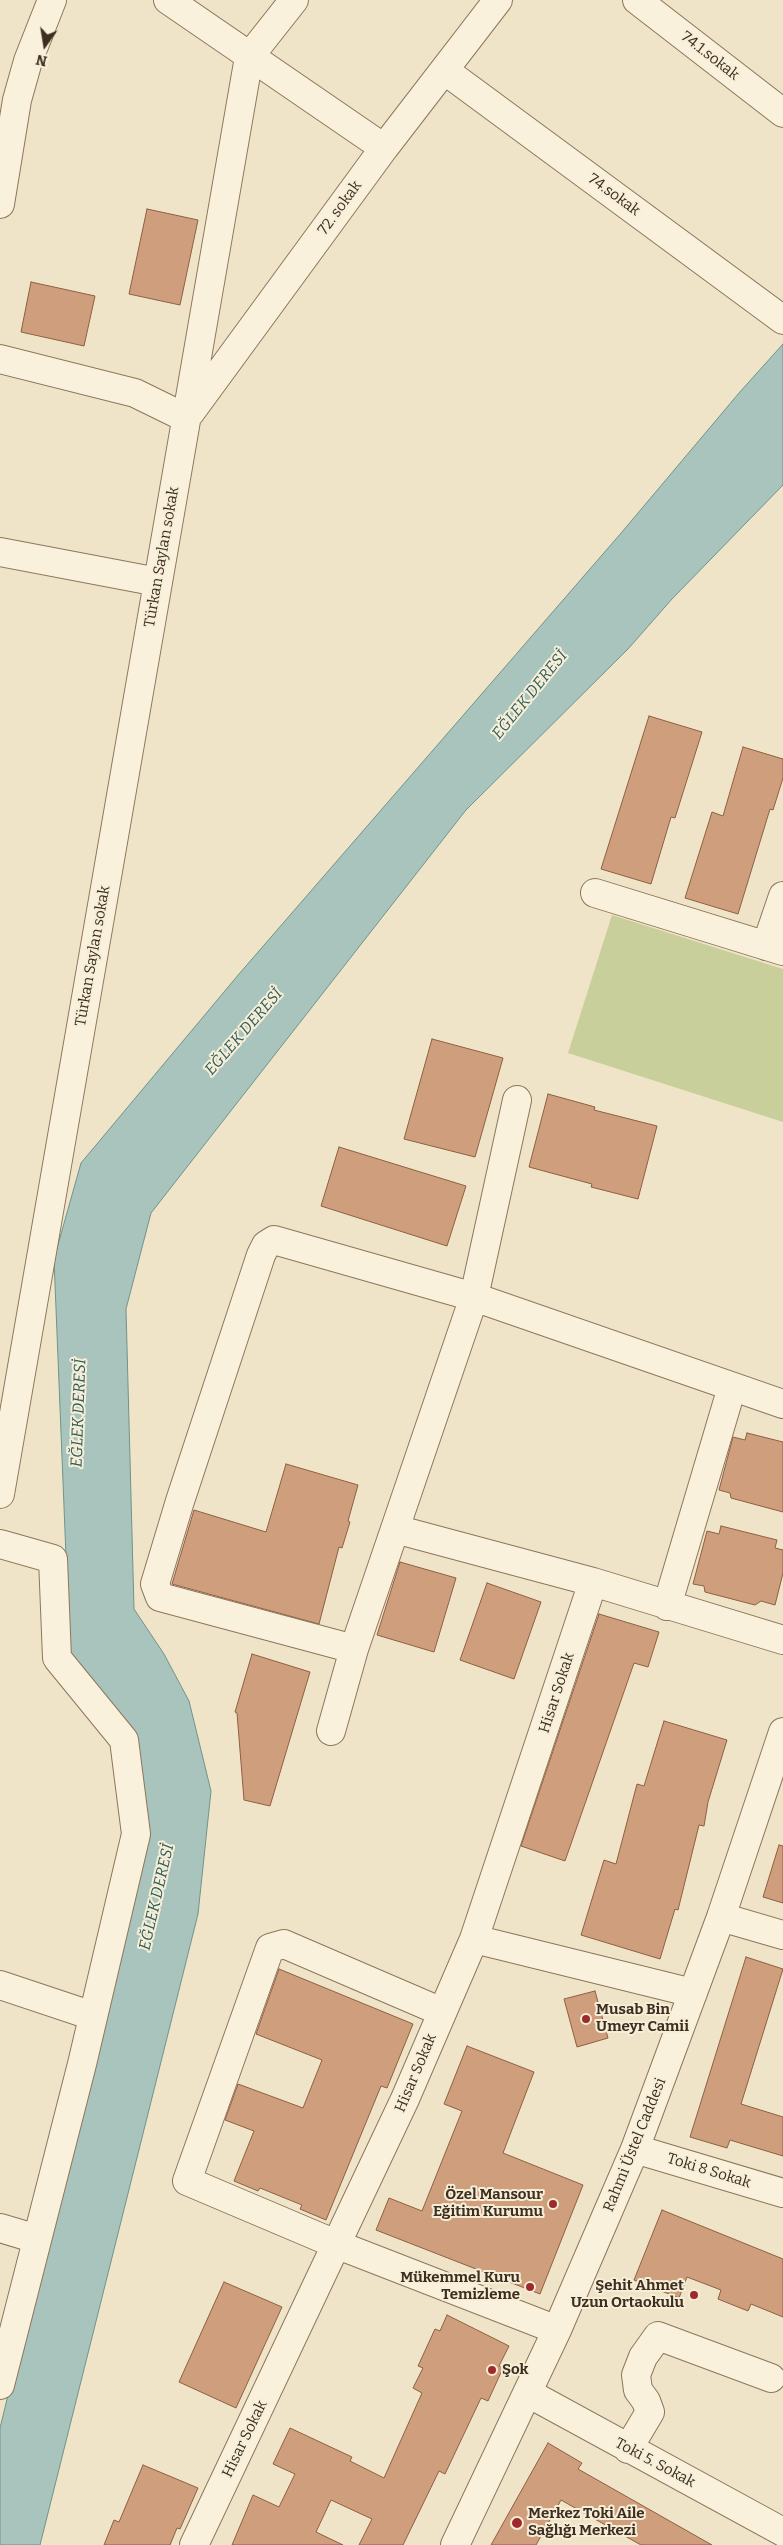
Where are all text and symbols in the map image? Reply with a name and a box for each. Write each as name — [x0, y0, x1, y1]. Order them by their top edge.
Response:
north arrow — [20, 20, 70, 70]
street label: 74.1.sokak — [677, 28, 743, 84]
text: N — [34, 51, 49, 70]
street label: 74.sokak — [584, 170, 644, 220]
street label: 72. sokak — [314, 177, 366, 239]
street label: Türkan Saylan sokak — [141, 485, 183, 629]
water label: EĞLEK DERESİ — [488, 647, 572, 743]
street label: Türkan Saylan sokak — [72, 884, 114, 1028]
water label: EĞLEK DERESİ — [201, 985, 287, 1079]
water label: EĞLEK DERESİ — [68, 1358, 90, 1468]
street label: Hisar Sokak — [536, 1650, 578, 1736]
water label: EĞLEK DERESİ — [135, 1842, 179, 1952]
place label: Musab Bin Umeyr Camii — [596, 2001, 689, 2036]
marker: Musab Bin Umeyr Camii — [580, 2013, 592, 2025]
street label: Hisar Sokak — [391, 2031, 441, 2115]
street label: Rahmi Üstel Caddesi — [600, 2075, 670, 2215]
street label: Toki 8 Sokak — [665, 2150, 753, 2192]
place label: Özel Mansour Eğitim Kurumu — [433, 2186, 543, 2221]
marker: Özel Mansour Eğitim Kurumu — [547, 2198, 559, 2210]
place label: Mükemmel Kuru Temizleme — [400, 2269, 520, 2304]
place label: Şehit Ahmet Uzun Ortaokulu — [571, 2277, 684, 2312]
marker: Mükemmel Kuru Temizleme — [524, 2281, 536, 2293]
marker: Şehit Ahmet Uzun Ortaokulu — [688, 2289, 700, 2301]
place label: Şok — [502, 2361, 528, 2379]
marker: Şok — [486, 2364, 498, 2376]
street label: Hisar Sokak — [219, 2397, 271, 2481]
street label: Toki 5. Sokak — [612, 2434, 698, 2492]
place label: Merkez Toki Aile Sağlığı Merkezi — [528, 2505, 645, 2540]
marker: Merkez Toki Aile Sağlığı Merkezi — [510, 2516, 524, 2530]

